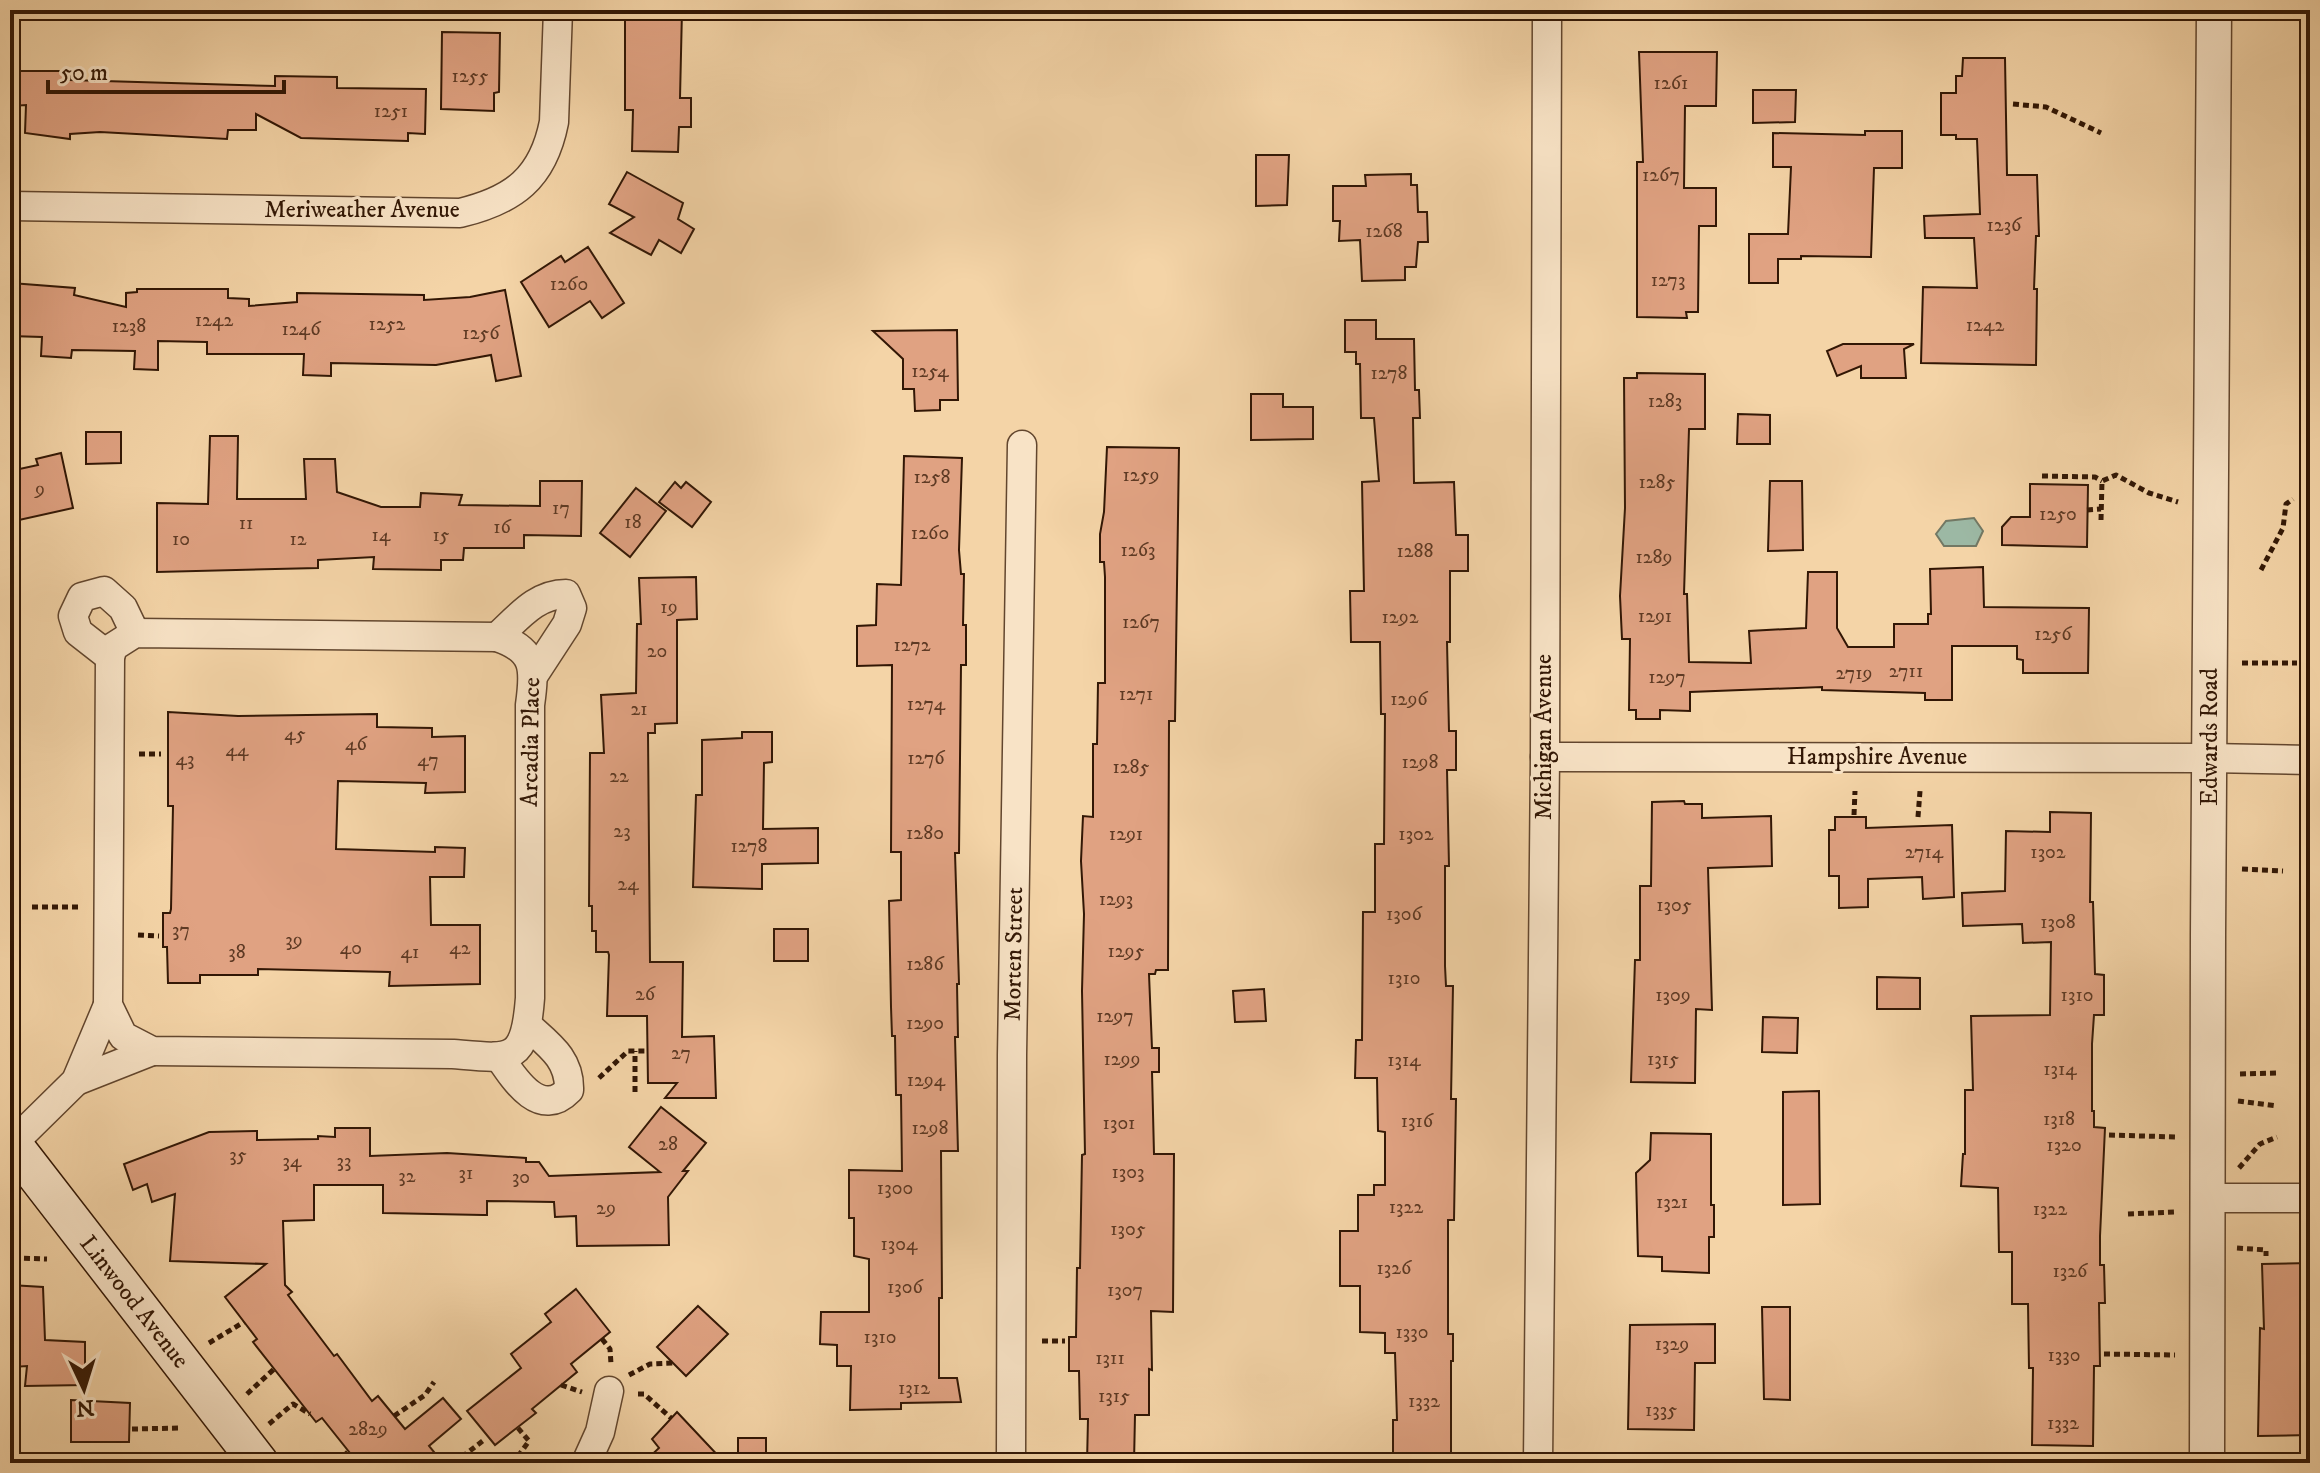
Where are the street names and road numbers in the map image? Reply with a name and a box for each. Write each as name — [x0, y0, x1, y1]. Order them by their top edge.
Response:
street label: Meriweather Avenue — [264, 195, 460, 225]
street label: Michigan Avenue — [1529, 654, 1559, 820]
street label: Edwards Road — [2195, 668, 2225, 806]
street label: Arcadia Place — [515, 677, 547, 807]
street label: Hampshire Avenue — [1787, 742, 1967, 772]
street label: Morten Street — [998, 886, 1030, 1021]
street label: Linwood Avenue — [73, 1229, 195, 1375]

